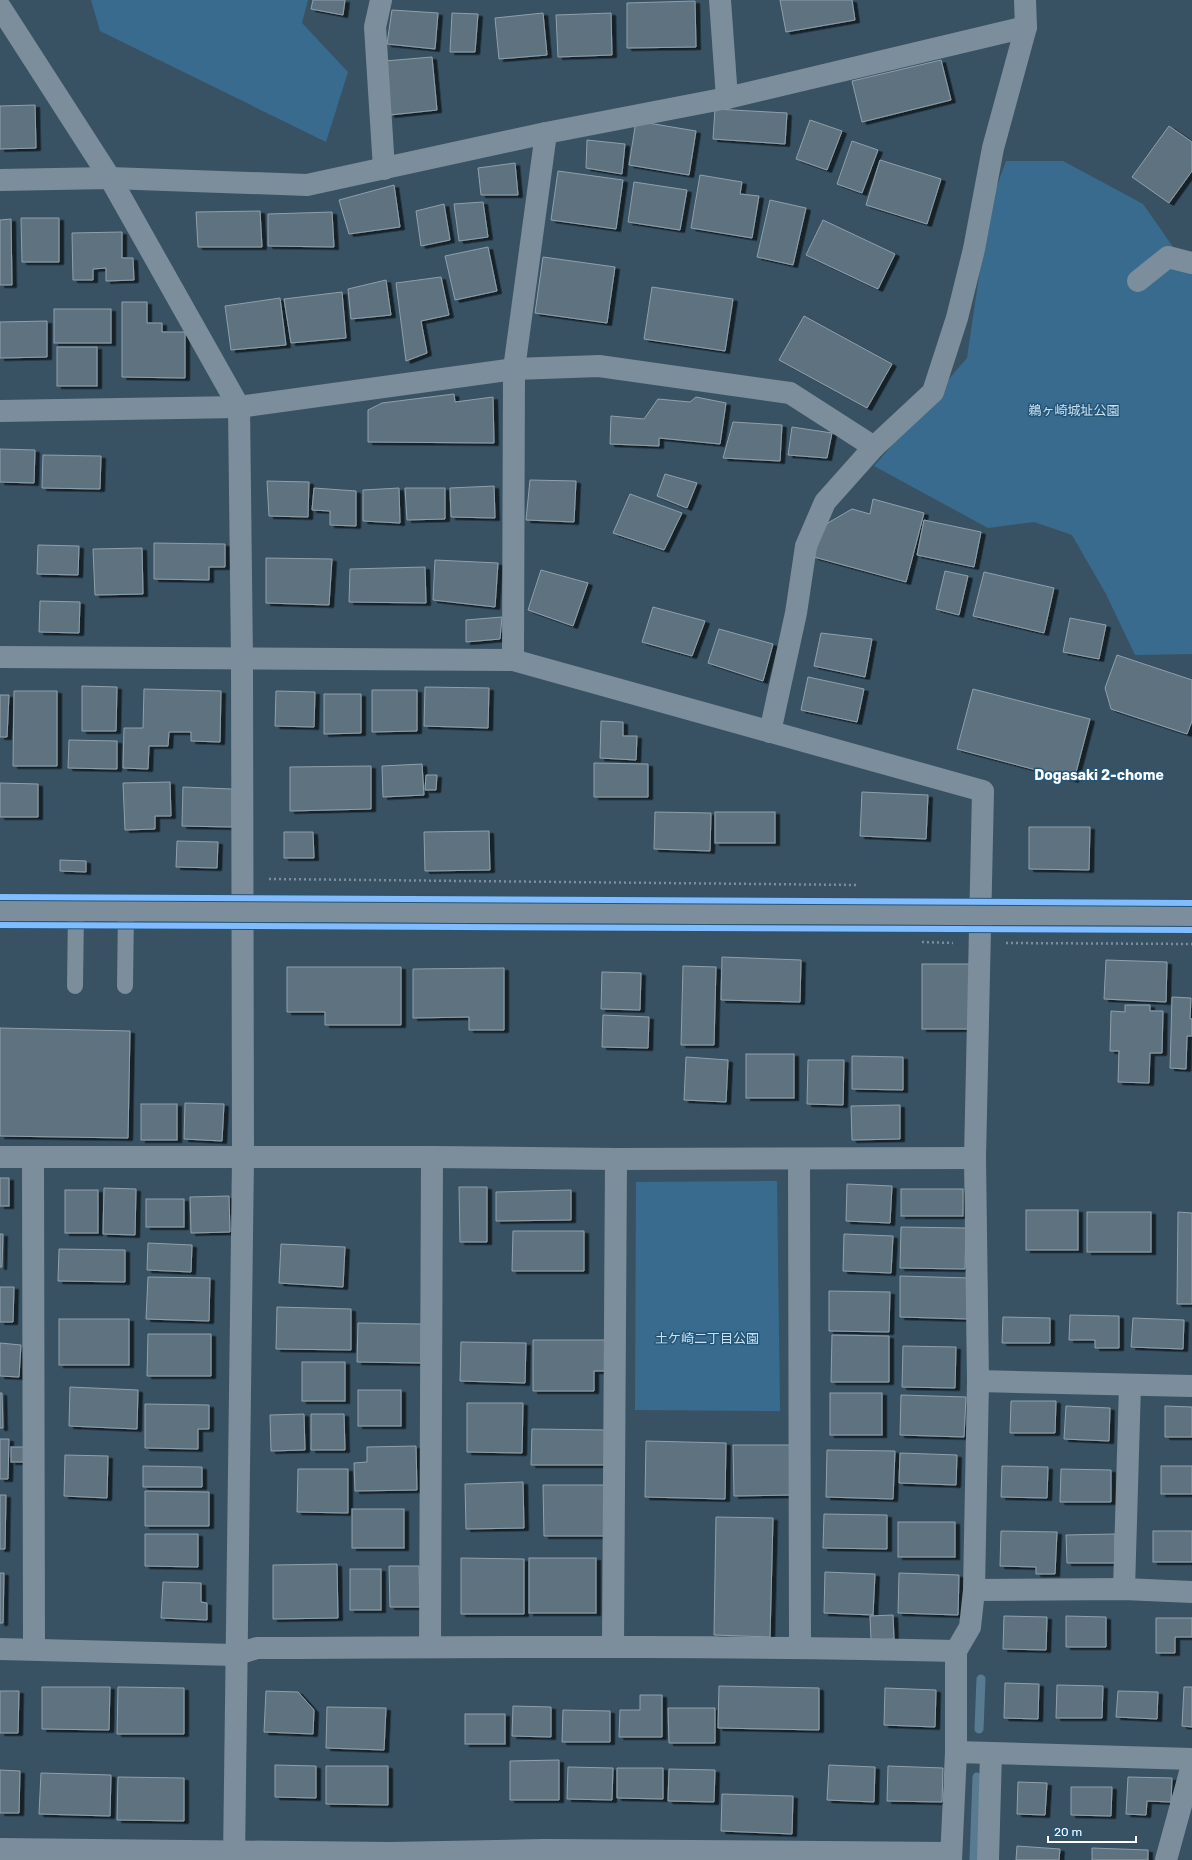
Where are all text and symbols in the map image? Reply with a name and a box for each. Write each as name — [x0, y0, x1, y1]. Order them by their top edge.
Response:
park label: 鵜ヶ崎城址公園 — [1028, 403, 1120, 418]
district label: Dogasaki 2-chome — [1034, 767, 1164, 784]
park label: 土ケ崎二丁目公園 — [655, 1331, 759, 1346]
scale bar — [1048, 1818, 1136, 1844]
text: 20 m — [1054, 1825, 1082, 1839]

